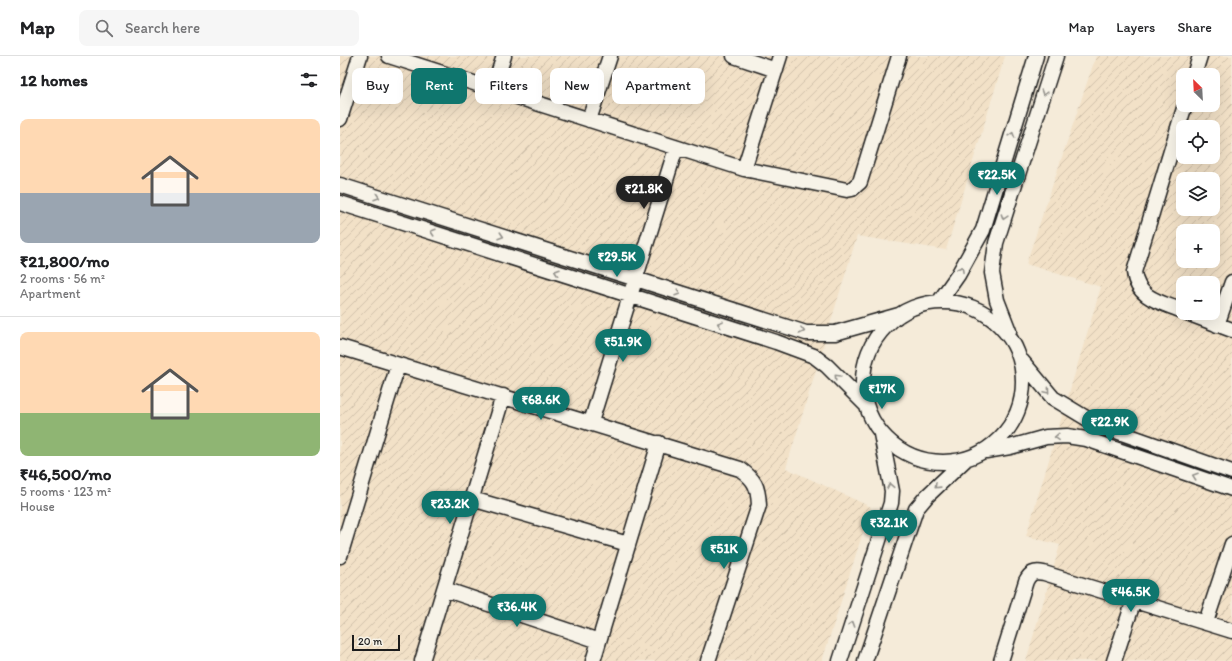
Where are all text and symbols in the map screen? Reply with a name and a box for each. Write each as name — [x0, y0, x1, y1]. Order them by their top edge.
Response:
search box — [79, 10, 359, 46]
text: Map — [20, 16, 55, 39]
icon: search — [93, 17, 115, 39]
text: Search here — [125, 19, 200, 37]
text: Map — [1069, 19, 1094, 36]
text: Layers — [1116, 19, 1155, 36]
text: Share — [1177, 19, 1212, 36]
chip: Buy — [352, 68, 403, 104]
chip: Rent — [411, 68, 467, 104]
chip: Filters — [475, 68, 542, 104]
chip: New — [550, 68, 604, 104]
chip: Apartment — [612, 68, 705, 104]
north arrow — [1176, 68, 1220, 112]
map controls — [1176, 68, 1220, 320]
icon: filters — [298, 69, 320, 91]
text: 12 homes — [20, 70, 88, 90]
one-way arrow — [1041, 89, 1049, 96]
button: locate — [1176, 120, 1220, 164]
one-way arrow — [1007, 132, 1016, 139]
icon: home — [134, 145, 206, 217]
pin: ₹22.5K — [964, 162, 1030, 196]
text: ₹22.5K — [978, 167, 1016, 182]
button: layers — [1176, 172, 1220, 216]
pin: ₹21.8K — [611, 176, 677, 210]
text: ₹21.8K — [625, 181, 663, 196]
one-way arrow — [373, 192, 380, 201]
one-way arrow — [1000, 213, 1009, 220]
button: + — [1176, 224, 1220, 268]
one-way arrow — [429, 228, 436, 237]
one-way arrow — [497, 231, 504, 240]
pin: ₹29.5K — [584, 244, 650, 278]
text: ₹29.5K — [598, 249, 636, 264]
text: ₹21,800/mo — [20, 251, 110, 271]
one-way arrow — [956, 266, 963, 274]
one-way arrow — [553, 268, 560, 277]
text: 2 rooms · 56 m² — [20, 271, 105, 286]
button: − — [1176, 276, 1220, 320]
text: Apartment — [20, 286, 81, 301]
one-way arrow — [675, 288, 682, 296]
one-way arrow — [717, 320, 724, 329]
one-way arrow — [799, 327, 806, 335]
pin: ₹51.9K — [590, 329, 656, 363]
text: ₹51.9K — [604, 334, 642, 349]
icon: home — [134, 358, 206, 430]
one-way arrow — [834, 374, 842, 382]
pin: ₹17K — [858, 376, 906, 410]
text: ₹17K — [868, 381, 896, 396]
one-way arrow — [1042, 386, 1049, 394]
pin: ₹68.6K — [508, 387, 574, 421]
text: ₹68.6K — [522, 392, 560, 407]
pin: ₹22.9K — [1077, 409, 1143, 443]
text: ₹22.9K — [1091, 414, 1129, 429]
one-way arrow — [1054, 432, 1060, 441]
text: ₹46,500/mo — [20, 464, 111, 484]
one-way arrow — [1192, 472, 1199, 481]
one-way arrow — [934, 482, 942, 489]
one-way arrow — [887, 483, 895, 489]
text: 5 rooms · 123 m² — [20, 484, 111, 499]
pin: ₹23.2K — [417, 491, 483, 525]
text: ₹23.2K — [431, 496, 469, 511]
text: House — [20, 499, 55, 514]
pin: ₹32.1K — [856, 510, 922, 544]
text: ₹32.1K — [870, 515, 908, 530]
pin: ₹51K — [700, 536, 748, 570]
text: ₹51K — [710, 541, 738, 556]
pin: ₹46.5K — [1098, 579, 1164, 613]
text: ₹46.5K — [1111, 584, 1151, 599]
pin: ₹36.4K — [484, 594, 550, 628]
text: ₹36.4K — [497, 599, 537, 614]
one-way arrow — [847, 621, 856, 628]
scale bar — [352, 633, 400, 652]
text: 20 m — [358, 635, 382, 648]

